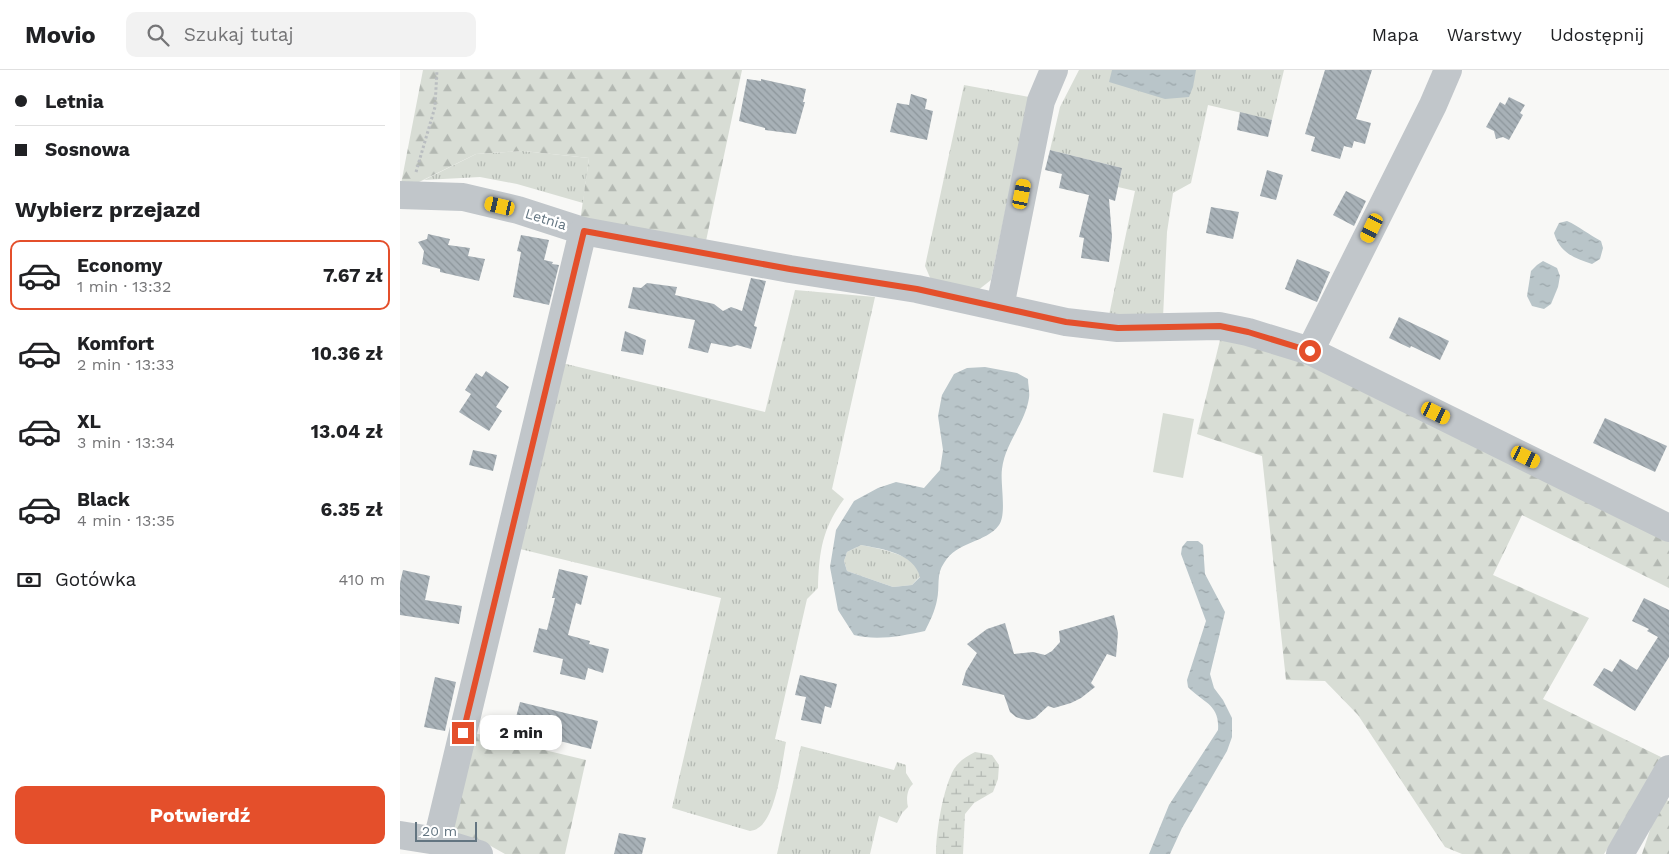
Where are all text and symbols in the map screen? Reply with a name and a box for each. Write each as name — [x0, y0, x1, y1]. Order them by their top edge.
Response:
search box — [126, 12, 476, 57]
text: Movio — [25, 21, 96, 49]
icon: search — [144, 21, 172, 49]
text: Szukaj tutaj — [184, 23, 294, 46]
text: Mapa — [1372, 24, 1419, 45]
text: Warstwy — [1447, 24, 1522, 45]
text: Udostępnij — [1550, 24, 1644, 45]
text: Letnia — [45, 90, 104, 113]
text: Sosnowa — [45, 138, 130, 161]
car — [1011, 178, 1032, 210]
car — [483, 195, 516, 217]
text: Wybierz przejazd — [15, 197, 200, 222]
street label: Letnia — [523, 205, 569, 233]
car — [1358, 211, 1385, 245]
icon: car — [17, 253, 62, 298]
text: Economy — [77, 254, 162, 277]
text: 7.67 zł — [323, 264, 383, 287]
text: 1 min · 13:32 — [77, 277, 171, 296]
icon: car — [17, 331, 62, 376]
text: Komfort — [77, 332, 154, 355]
route start — [1299, 340, 1321, 362]
text: 10.36 zł — [311, 342, 383, 365]
text: 2 min · 13:33 — [77, 355, 174, 374]
car — [1419, 400, 1452, 426]
icon: car — [17, 409, 62, 454]
text: XL — [77, 410, 101, 433]
text: 13.04 zł — [311, 420, 383, 443]
text: 3 min · 13:34 — [77, 433, 175, 452]
car — [1509, 444, 1542, 470]
icon: car — [17, 487, 62, 532]
text: Black — [77, 488, 130, 511]
text: 6.35 zł — [321, 498, 383, 521]
text: 4 min · 13:35 — [77, 511, 175, 530]
icon: cash — [15, 566, 43, 594]
text: Gotówka — [55, 568, 136, 591]
text: 410 m — [339, 570, 385, 589]
callout: 2 min — [480, 716, 563, 750]
route end — [452, 722, 474, 744]
text: 2 min — [499, 723, 543, 742]
button: Potwierdź — [15, 786, 385, 844]
scale bar — [415, 819, 478, 842]
text: 20 m — [422, 823, 457, 839]

